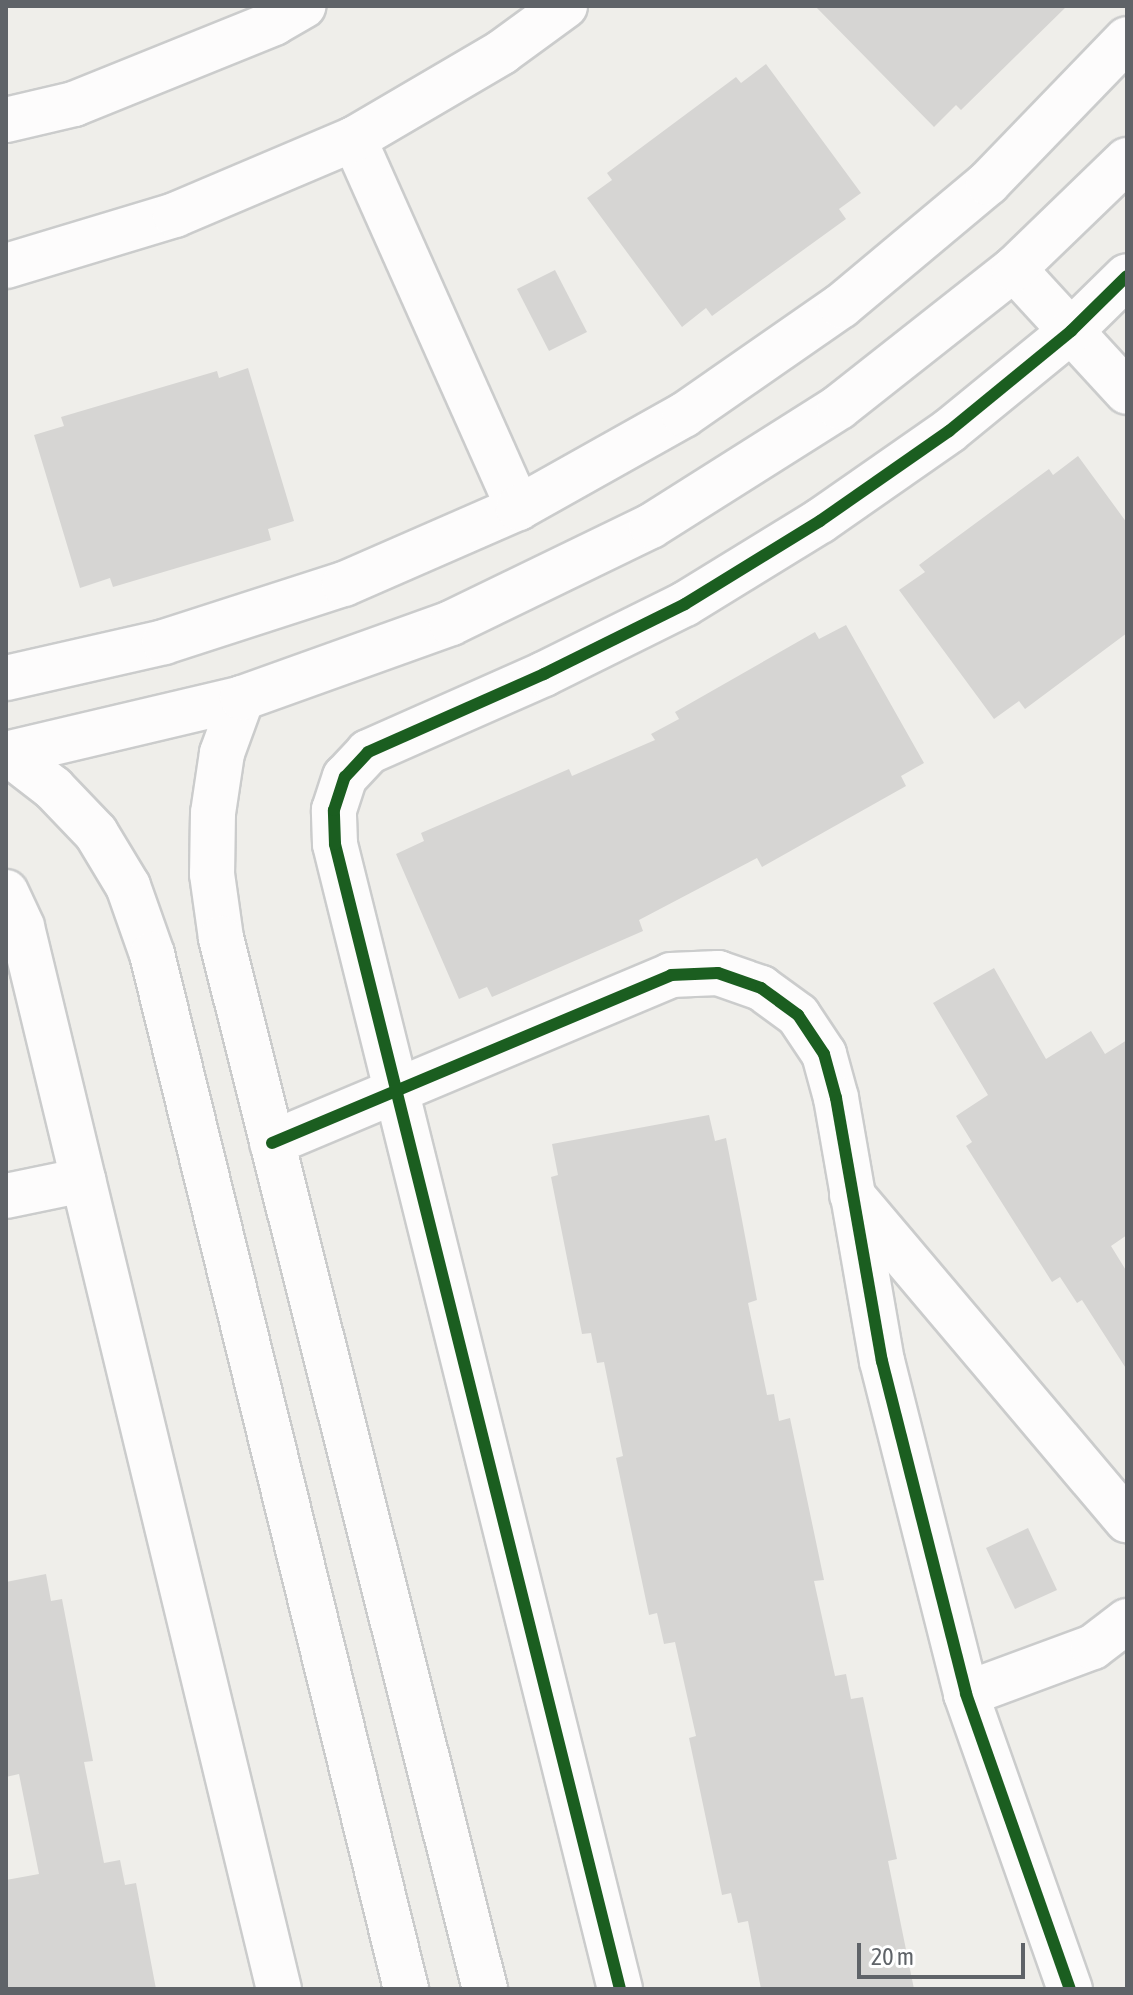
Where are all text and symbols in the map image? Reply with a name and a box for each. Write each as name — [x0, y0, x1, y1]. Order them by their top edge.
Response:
scale bar — [861, 1927, 1029, 1977]
text: 20 m — [871, 1943, 914, 1970]

